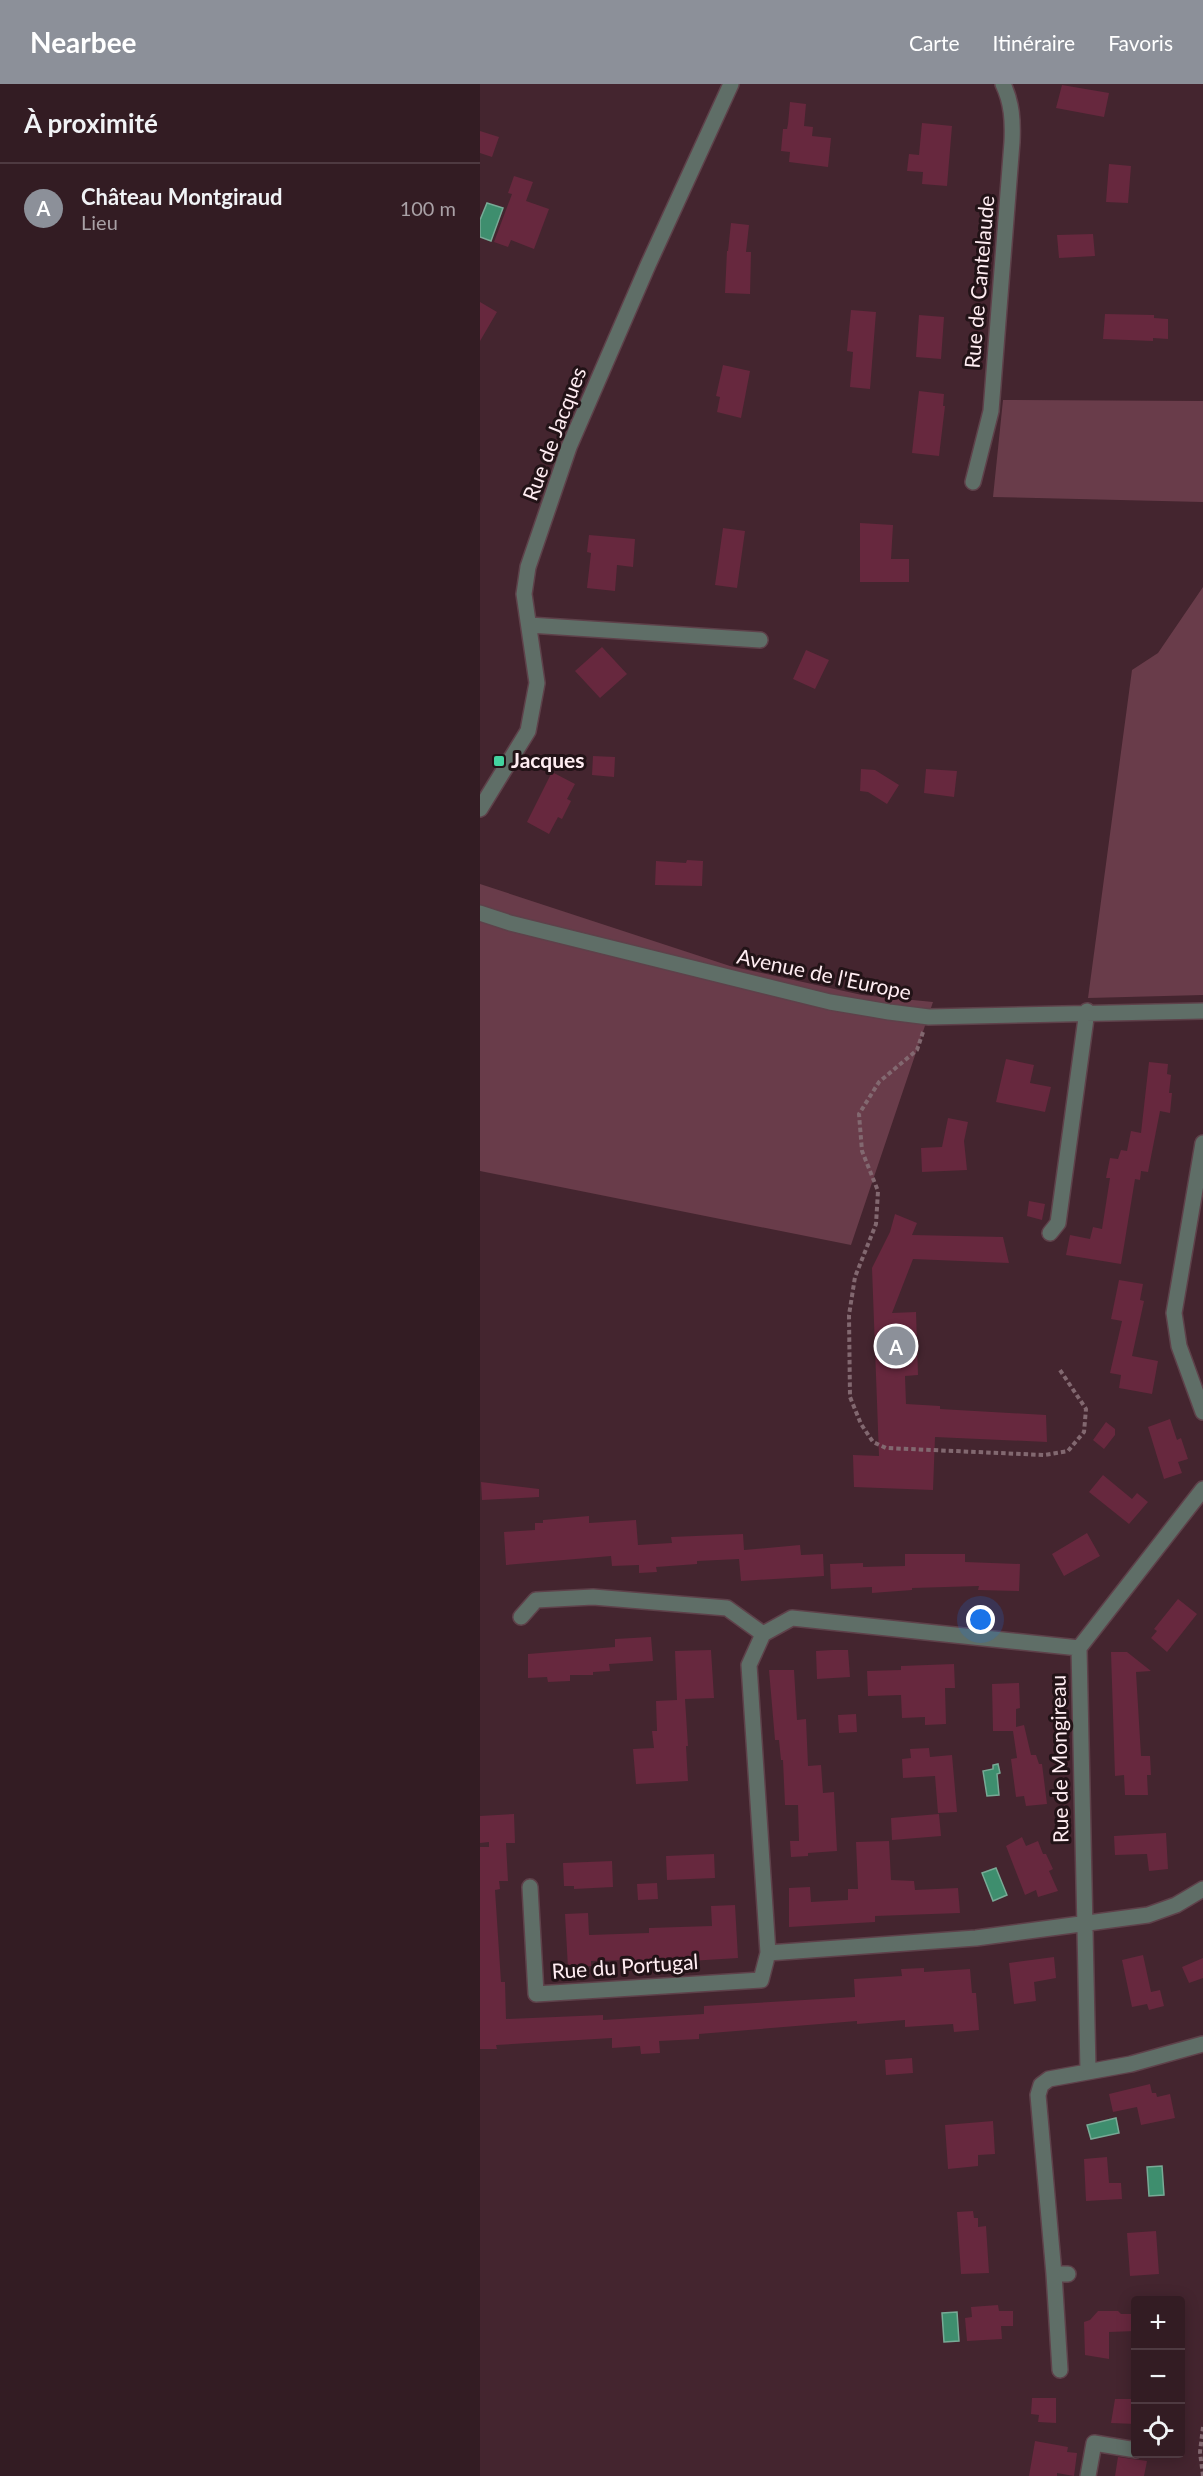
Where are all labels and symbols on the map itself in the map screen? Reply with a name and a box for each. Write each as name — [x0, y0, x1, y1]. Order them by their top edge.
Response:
street label: Rue de Cantelaude — [958, 194, 999, 369]
street label: Rue de Jacques — [517, 363, 591, 504]
place label: Jacques — [511, 747, 585, 772]
marker: Jacques — [492, 754, 506, 768]
street label: Avenue de l'Europe — [735, 943, 914, 1004]
pin: A — [876, 1324, 916, 1368]
your location — [966, 1605, 995, 1634]
street label: Rue de Mongireau — [1045, 1675, 1072, 1843]
street label: Rue du Portugal — [551, 1948, 699, 1983]

